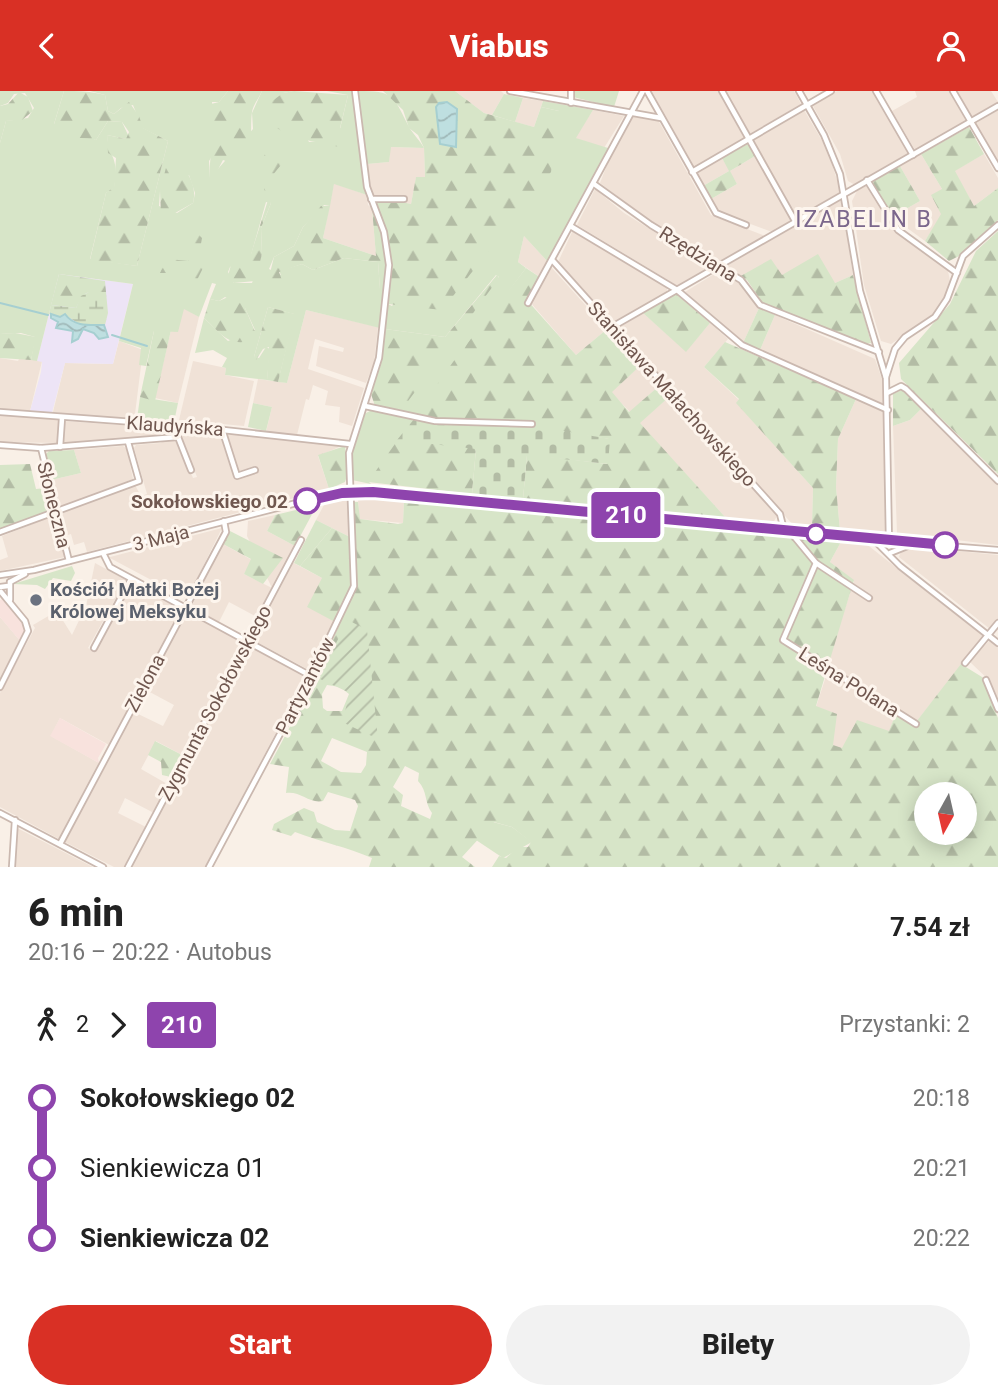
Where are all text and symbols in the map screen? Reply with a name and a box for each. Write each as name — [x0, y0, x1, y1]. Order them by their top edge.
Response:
icon: back — [28, 27, 66, 65]
text: Viabus — [449, 27, 549, 65]
icon: person — [932, 27, 970, 65]
district label: IZABELIN B — [795, 206, 933, 233]
street label: Rzędziana — [655, 221, 741, 287]
street label: Stanisława Małachowskiego — [583, 297, 761, 491]
street label: Klaudyńska — [126, 411, 224, 441]
street label: Słoneczna — [32, 460, 76, 550]
marker: Sokołowskiego 02 — [294, 488, 320, 514]
place label: Sokołowskiego 02 — [131, 490, 288, 513]
line badge: 210 — [586, 492, 666, 538]
text: 210 — [605, 501, 647, 529]
street label: 3 Maja — [130, 520, 192, 556]
unlabelled marker — [806, 524, 826, 544]
unlabelled marker — [932, 532, 958, 558]
place label: Kościół Matki Bożej Królowej Meksyku — [50, 578, 219, 623]
marker: Kościół Matki Bożej Królowej Meksyku — [28, 592, 44, 608]
street label: Zygmunta Sokołowskiego — [154, 601, 276, 805]
street label: Partyzantów — [271, 634, 339, 738]
street label: Leśna Polana — [795, 642, 903, 722]
street label: Zielona — [120, 650, 170, 716]
north arrow — [914, 782, 976, 845]
map controls — [914, 782, 977, 845]
text: 6 min — [28, 891, 124, 935]
text: 7.54 zł — [890, 912, 970, 942]
text: 20:16 – 20:22 · Autobus — [28, 939, 272, 966]
icon: walk — [28, 1006, 66, 1044]
icon: forward — [99, 1006, 137, 1044]
text: 2 — [76, 1011, 89, 1038]
text: 210 — [161, 1011, 202, 1039]
text: Przystanki: 2 — [839, 1011, 970, 1038]
text: Sokołowskiego 02 — [80, 1083, 295, 1113]
text: 20:18 — [913, 1085, 970, 1112]
text: Sienkiewicza 01 — [80, 1153, 265, 1183]
text: 20:21 — [913, 1155, 970, 1182]
text: Sienkiewicza 02 — [80, 1223, 269, 1253]
text: 20:22 — [913, 1225, 970, 1252]
button: Start — [28, 1305, 492, 1385]
button: Bilety — [506, 1305, 970, 1385]

